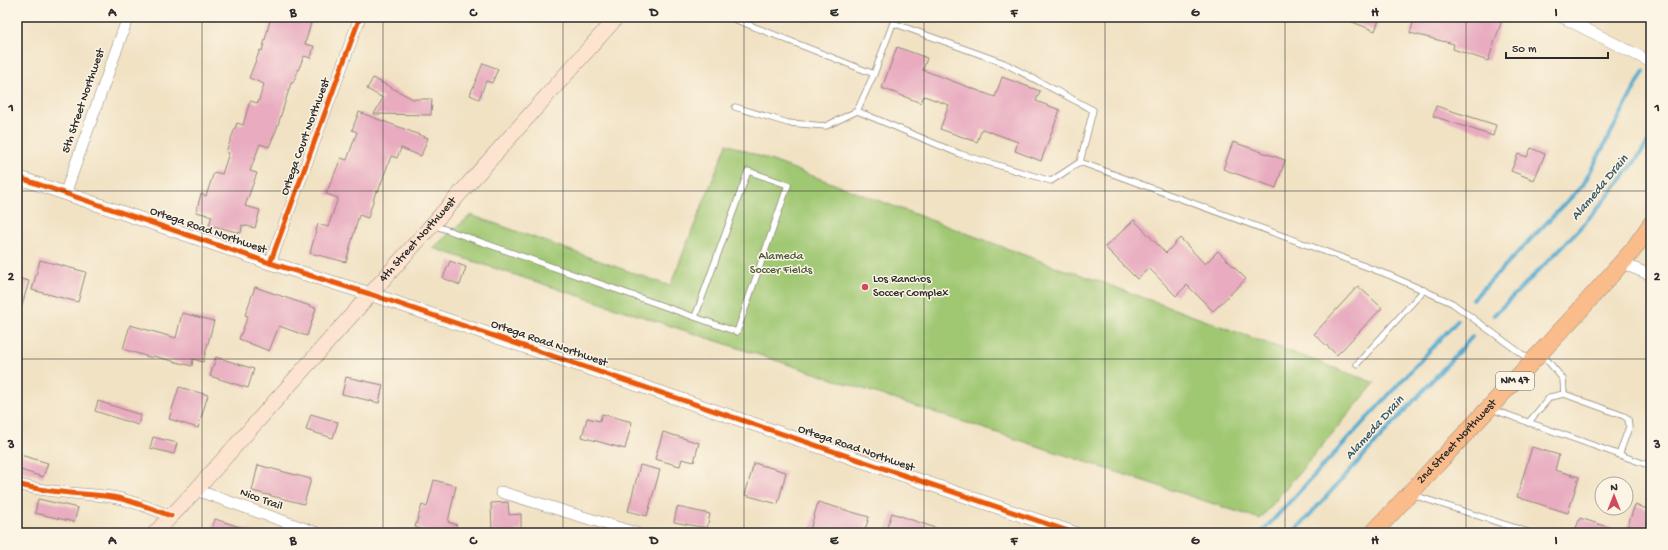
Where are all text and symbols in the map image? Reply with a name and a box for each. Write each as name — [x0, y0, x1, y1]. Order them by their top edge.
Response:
text: A — [107, 6, 117, 21]
text: B — [289, 6, 298, 21]
text: C — [468, 6, 478, 21]
text: D — [649, 6, 659, 21]
text: E — [830, 6, 839, 21]
text: F — [1010, 6, 1019, 21]
text: G — [1191, 6, 1200, 21]
text: H — [1371, 6, 1379, 21]
text: I — [1554, 6, 1558, 21]
scale bar — [1506, 34, 1608, 60]
text: 50 m — [1512, 43, 1537, 57]
street label: 5th Street Northwest — [60, 46, 109, 155]
street label: Ortega Court Northwest — [278, 75, 334, 198]
text: 1 — [7, 101, 14, 116]
text: 1 — [1653, 101, 1660, 116]
water label: Alameda Drain — [1568, 152, 1632, 224]
street label: 4th Street Northwest — [377, 194, 461, 286]
street label: Ortega Road Northwest — [148, 204, 269, 258]
park label: Alameda Soccer Fields — [750, 250, 813, 278]
text: 2 — [8, 270, 15, 285]
text: 2 — [1654, 270, 1661, 285]
place label: Los Ranchos Soccer Complex — [873, 273, 949, 301]
marker: Los Ranchos Soccer Complex — [860, 282, 870, 292]
street label: Ortega Road Northwest — [489, 317, 610, 371]
road number: NM 47 — [1496, 372, 1534, 390]
water label: Alameda Drain — [1342, 392, 1408, 463]
street label: 2nd Street Northwest — [1415, 396, 1501, 488]
street label: Ortega Road Northwest — [796, 422, 917, 476]
text: 3 — [7, 438, 15, 453]
text: 3 — [1653, 438, 1661, 453]
north arrow — [1594, 476, 1634, 516]
text: N — [1610, 482, 1618, 494]
street label: Nico Trail — [238, 486, 285, 514]
text: A — [107, 534, 117, 549]
text: B — [289, 534, 298, 549]
text: C — [468, 534, 478, 549]
text: D — [649, 534, 659, 549]
text: E — [830, 534, 839, 549]
text: F — [1010, 534, 1019, 549]
text: G — [1191, 534, 1200, 549]
text: H — [1371, 534, 1379, 549]
text: I — [1554, 534, 1558, 549]

